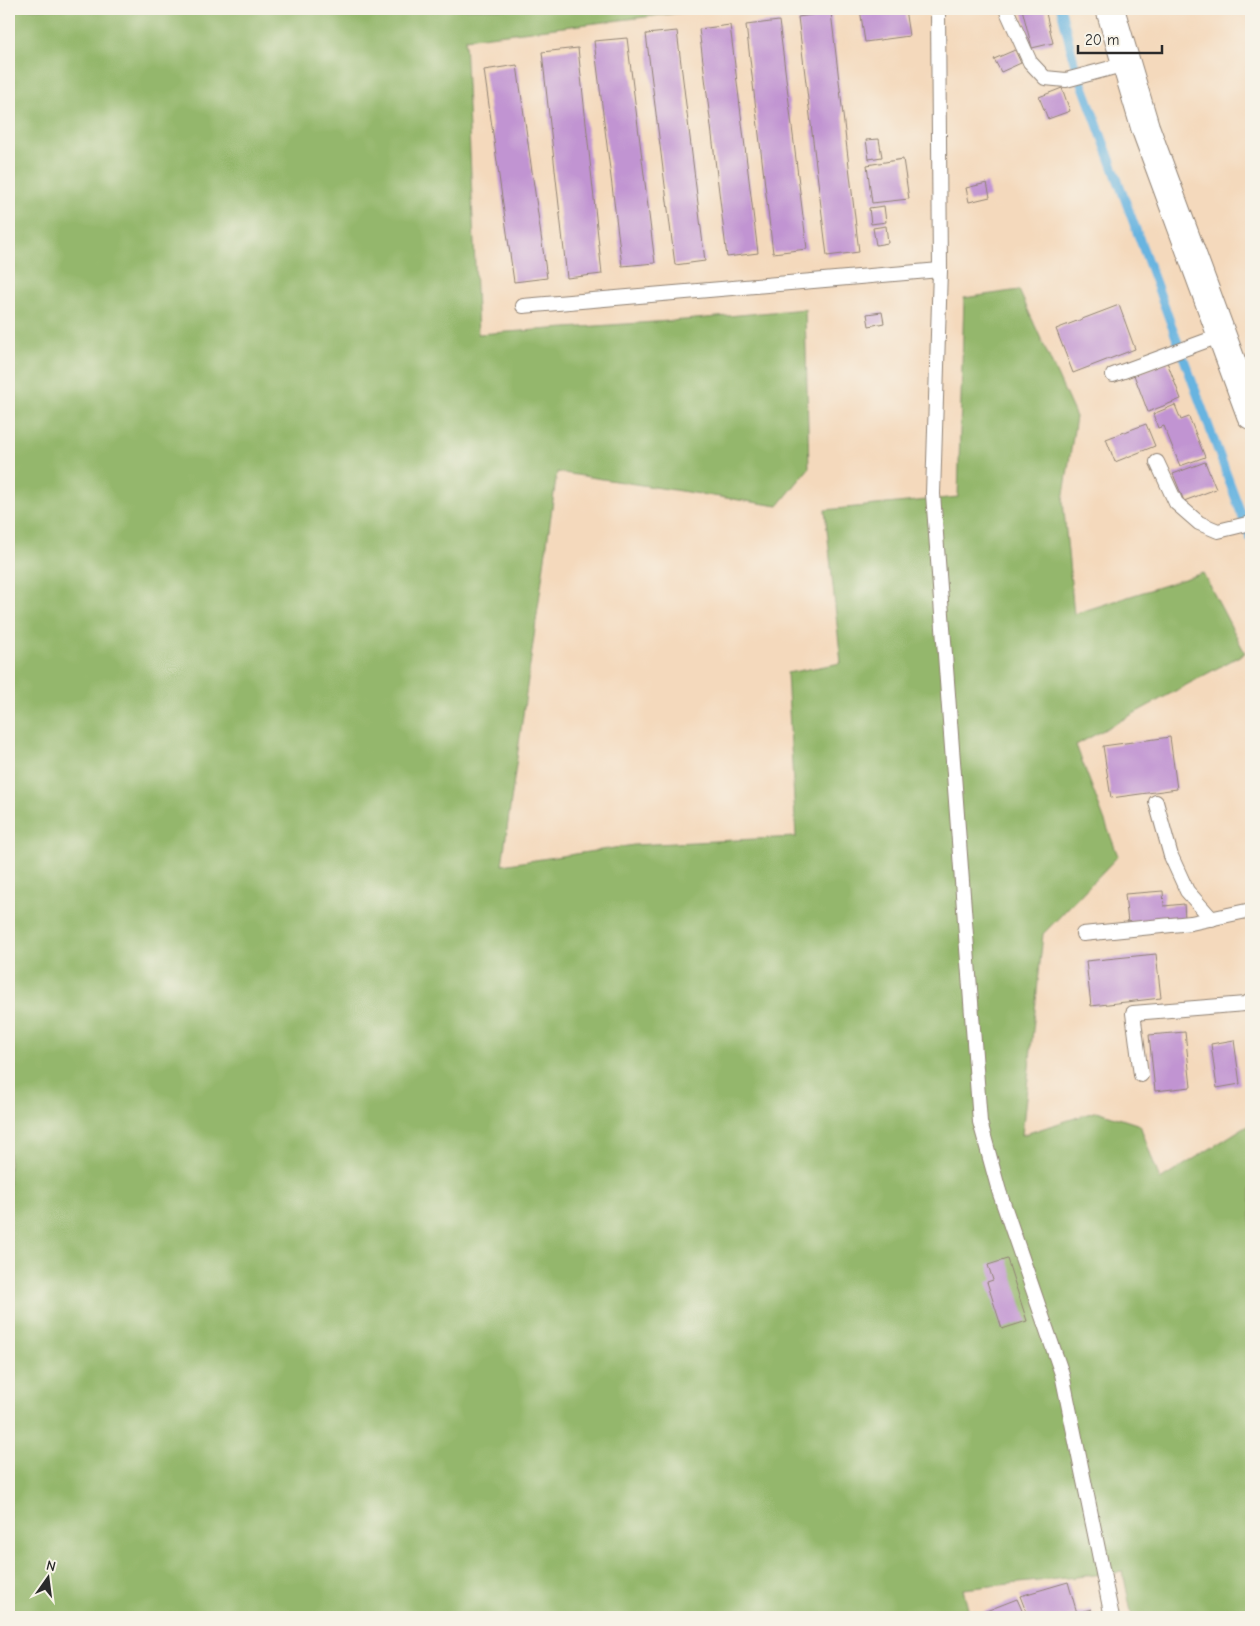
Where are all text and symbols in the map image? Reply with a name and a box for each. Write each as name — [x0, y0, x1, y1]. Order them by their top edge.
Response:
scale bar — [1078, 22, 1161, 54]
text: 20 m — [1085, 31, 1119, 49]
north arrow — [22, 1554, 72, 1604]
text: N — [45, 1557, 58, 1575]

